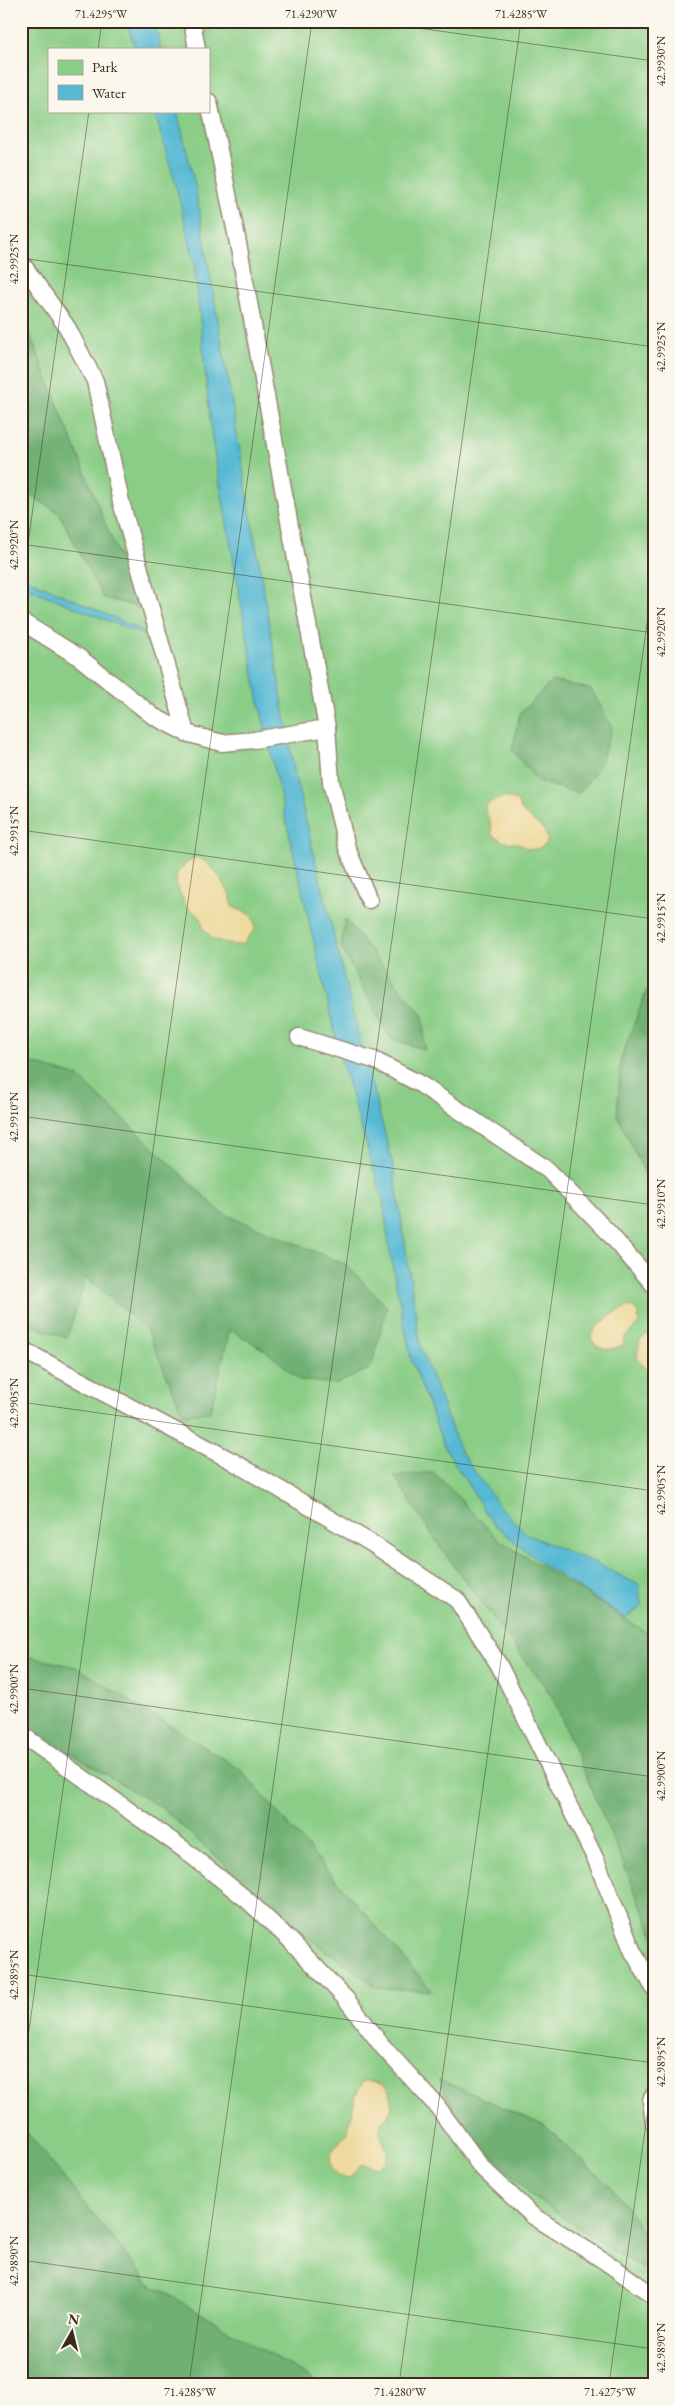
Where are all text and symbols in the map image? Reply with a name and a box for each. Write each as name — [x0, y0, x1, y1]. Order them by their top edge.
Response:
text: 71.4295°W — [75, 6, 128, 22]
text: 71.4290°W — [285, 6, 338, 22]
text: 71.4285°W — [495, 6, 548, 22]
text: 42.9930°N — [653, 35, 669, 86]
legend — [48, 48, 210, 112]
text: Park — [92, 57, 119, 76]
text: Water — [92, 83, 126, 102]
text: 42.9925°N — [6, 233, 22, 284]
text: 42.9925°N — [653, 321, 669, 372]
text: 42.9920°N — [6, 519, 22, 570]
text: 42.9920°N — [653, 606, 669, 657]
text: 42.9915°N — [6, 805, 22, 856]
text: 42.9915°N — [653, 892, 669, 943]
text: 42.9910°N — [6, 1091, 22, 1142]
text: 42.9910°N — [653, 1178, 669, 1229]
text: 42.9905°N — [6, 1377, 22, 1428]
text: 42.9905°N — [653, 1464, 669, 1515]
text: 42.9900°N — [6, 1663, 22, 1714]
text: 42.9900°N — [653, 1750, 669, 1801]
text: 42.9895°N — [6, 1949, 22, 2000]
text: 42.9895°N — [653, 2036, 669, 2087]
text: 42.9890°N — [6, 2235, 22, 2286]
north arrow — [48, 2308, 98, 2358]
text: N — [67, 2309, 81, 2329]
text: 42.9890°N — [653, 2322, 669, 2373]
text: 71.4285°W — [164, 2384, 217, 2400]
text: 71.4280°W — [374, 2384, 427, 2400]
text: 71.4275°W — [584, 2384, 637, 2400]

